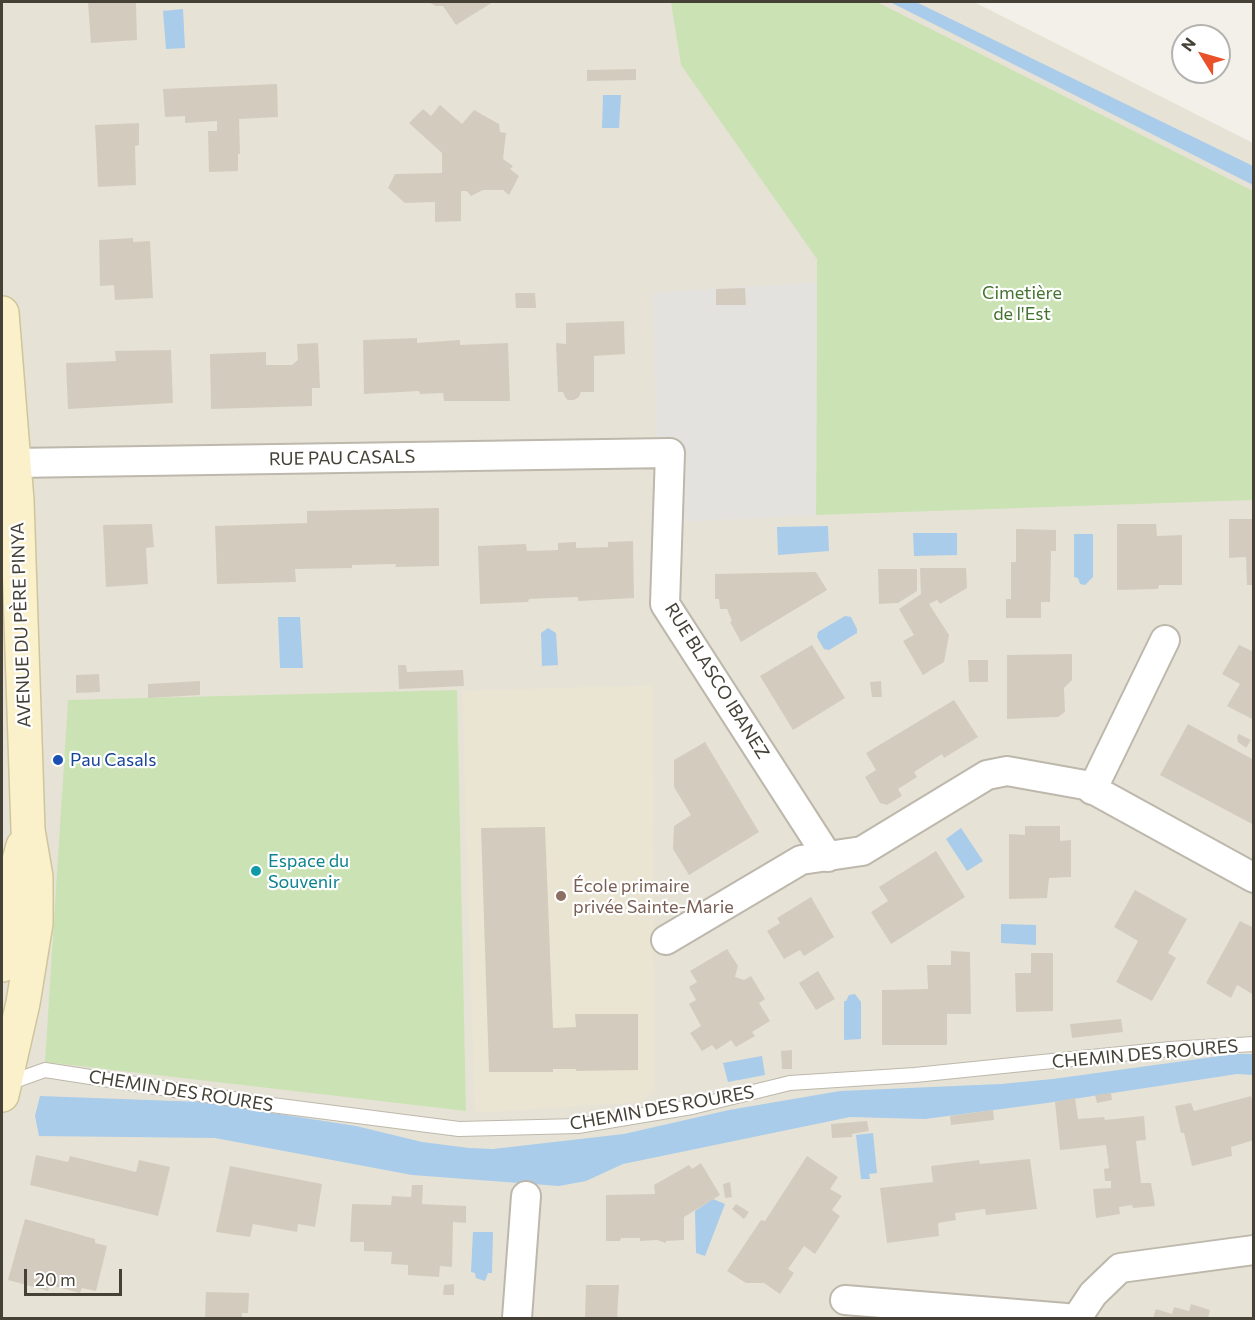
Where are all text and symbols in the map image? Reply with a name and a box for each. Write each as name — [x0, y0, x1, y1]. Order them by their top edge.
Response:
north arrow — [1171, 24, 1231, 84]
text: N — [1177, 34, 1199, 55]
park label: Cimetière de l'Est — [982, 282, 1062, 324]
street label: RUE PAU CASALS — [269, 446, 415, 470]
street label: AVENUE DU PÈRE PINYA — [7, 522, 35, 728]
street label: RUE BLASCO IBANEZ — [660, 599, 774, 763]
place label: Pau Casals — [70, 749, 156, 771]
marker: Pau Casals — [51, 753, 65, 767]
place label: Espace du Souvenir — [268, 850, 349, 892]
marker: Espace du Souvenir — [249, 864, 263, 878]
place label: École primaire privée Sainte-Marie — [573, 875, 734, 918]
marker: École primaire privée Sainte-Marie — [554, 889, 568, 903]
street label: CHEMIN DES ROURES — [1051, 1035, 1239, 1073]
street label: CHEMIN DES ROURES — [87, 1066, 275, 1116]
street label: CHEMIN DES ROURES — [568, 1081, 756, 1135]
scale bar — [27, 1257, 124, 1295]
text: 20 m — [35, 1268, 76, 1290]

